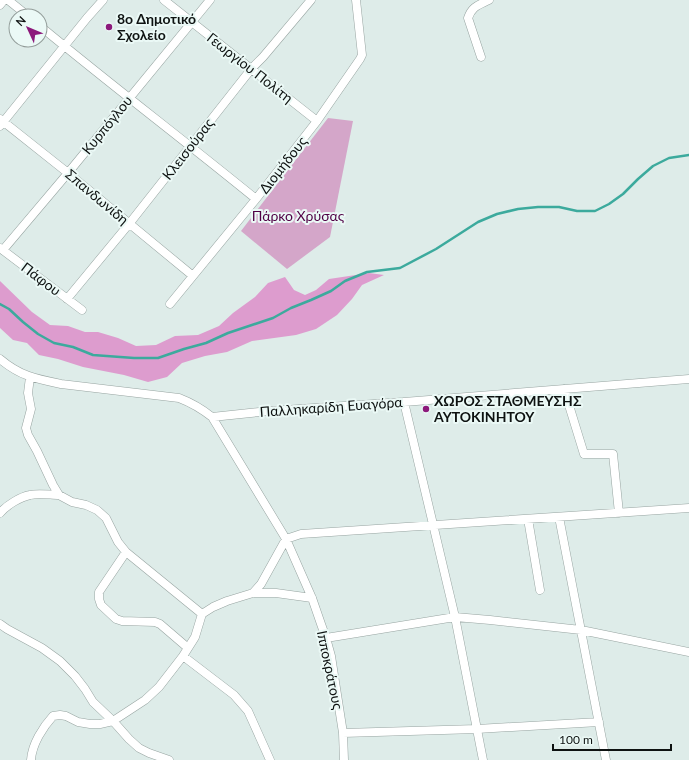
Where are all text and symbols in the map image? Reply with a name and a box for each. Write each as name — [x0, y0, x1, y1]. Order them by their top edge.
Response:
north arrow — [8, 8, 48, 48]
place label: 8ο Δημοτικό Σχολείο — [117, 10, 196, 43]
text: N — [13, 13, 28, 28]
marker: 8ο Δημοτικό Σχολείο — [104, 22, 114, 32]
street label: Γεωργίου Πολίτη — [204, 29, 297, 106]
street label: Κυρπόγλου — [78, 92, 135, 157]
street label: Κλεισούρας — [158, 114, 217, 183]
street label: Διομήδους — [255, 132, 310, 197]
street label: Σπανδωνίδη — [62, 165, 132, 228]
park label: Πάρκο Χρύσας — [252, 207, 345, 224]
street label: Πάφου — [18, 258, 64, 299]
place label: ΧΩΡΟΣ ΣΤΑΘΜΕΥΣΗΣ ΑΥΤΟΚΙΝΗΤΟΥ — [433, 392, 582, 425]
street label: Παλληκαρίδη Ευαγόρα — [259, 393, 404, 420]
marker: ΧΩΡΟΣ ΣΤΑΘΜΕΥΣΗΣ ΑΥΤΟΚΙΝΗΤΟΥ — [421, 404, 431, 414]
street label: Ιπποκράτους — [314, 629, 347, 711]
scale bar — [553, 726, 671, 752]
text: 100 m — [559, 732, 593, 747]

